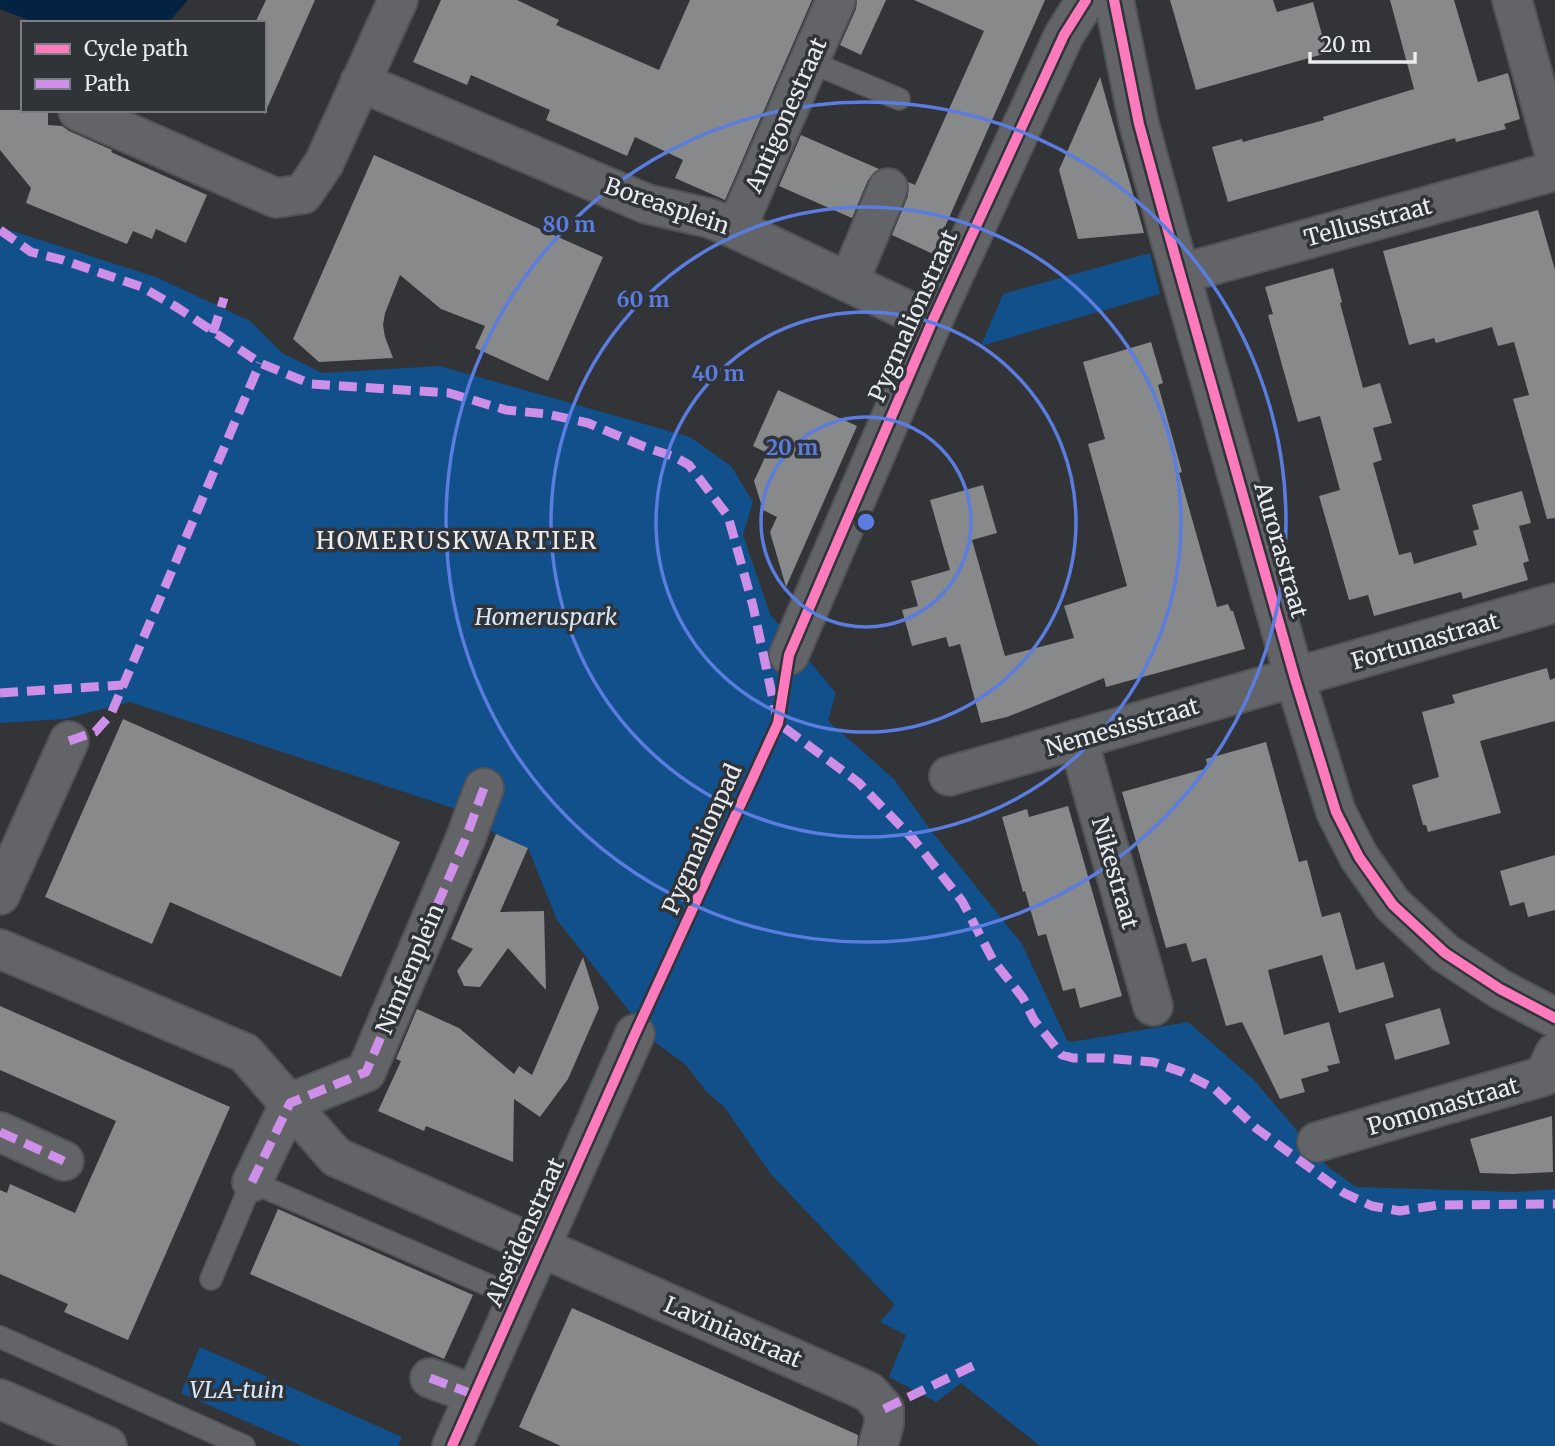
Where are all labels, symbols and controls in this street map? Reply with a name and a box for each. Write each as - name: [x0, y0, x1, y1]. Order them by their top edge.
- legend: [21, 21, 266, 112]
- scale bar: [1310, 21, 1415, 65]
- text: 20 m: [1320, 31, 1372, 58]
- street label: Antigonestraat: [738, 33, 833, 197]
- text: Cycle path: [84, 35, 188, 62]
- text: Path: [84, 70, 130, 97]
- street label: Boreasplein: [601, 171, 733, 240]
- street label: Tellusstraat: [1301, 191, 1435, 252]
- text: 80 m: [543, 211, 595, 238]
- street label: Pygmalionstraat: [862, 225, 963, 406]
- text: 60 m: [617, 286, 669, 313]
- text: 40 m: [691, 360, 745, 387]
- text: 20 m: [766, 434, 818, 461]
- street label: Aurorastraat: [1248, 478, 1315, 621]
- centre of rings: [854, 510, 878, 534]
- district label: HOMERUSKWARTIER: [316, 525, 598, 556]
- park label: Homeruspark: [474, 602, 618, 631]
- street label: Fortunastraat: [1348, 606, 1502, 675]
- street label: Nemesisstraat: [1042, 691, 1202, 762]
- street label: Pygmalionpad: [655, 759, 748, 918]
- street label: Nikestraat: [1086, 813, 1145, 932]
- street label: Nimfenplein: [369, 899, 450, 1038]
- street label: Pomonastraat: [1364, 1070, 1522, 1141]
- street label: Alseïdenstraat: [478, 1153, 570, 1312]
- street label: Laviniastraat: [660, 1290, 806, 1374]
- park label: VLA-tuin: [190, 1375, 284, 1404]

